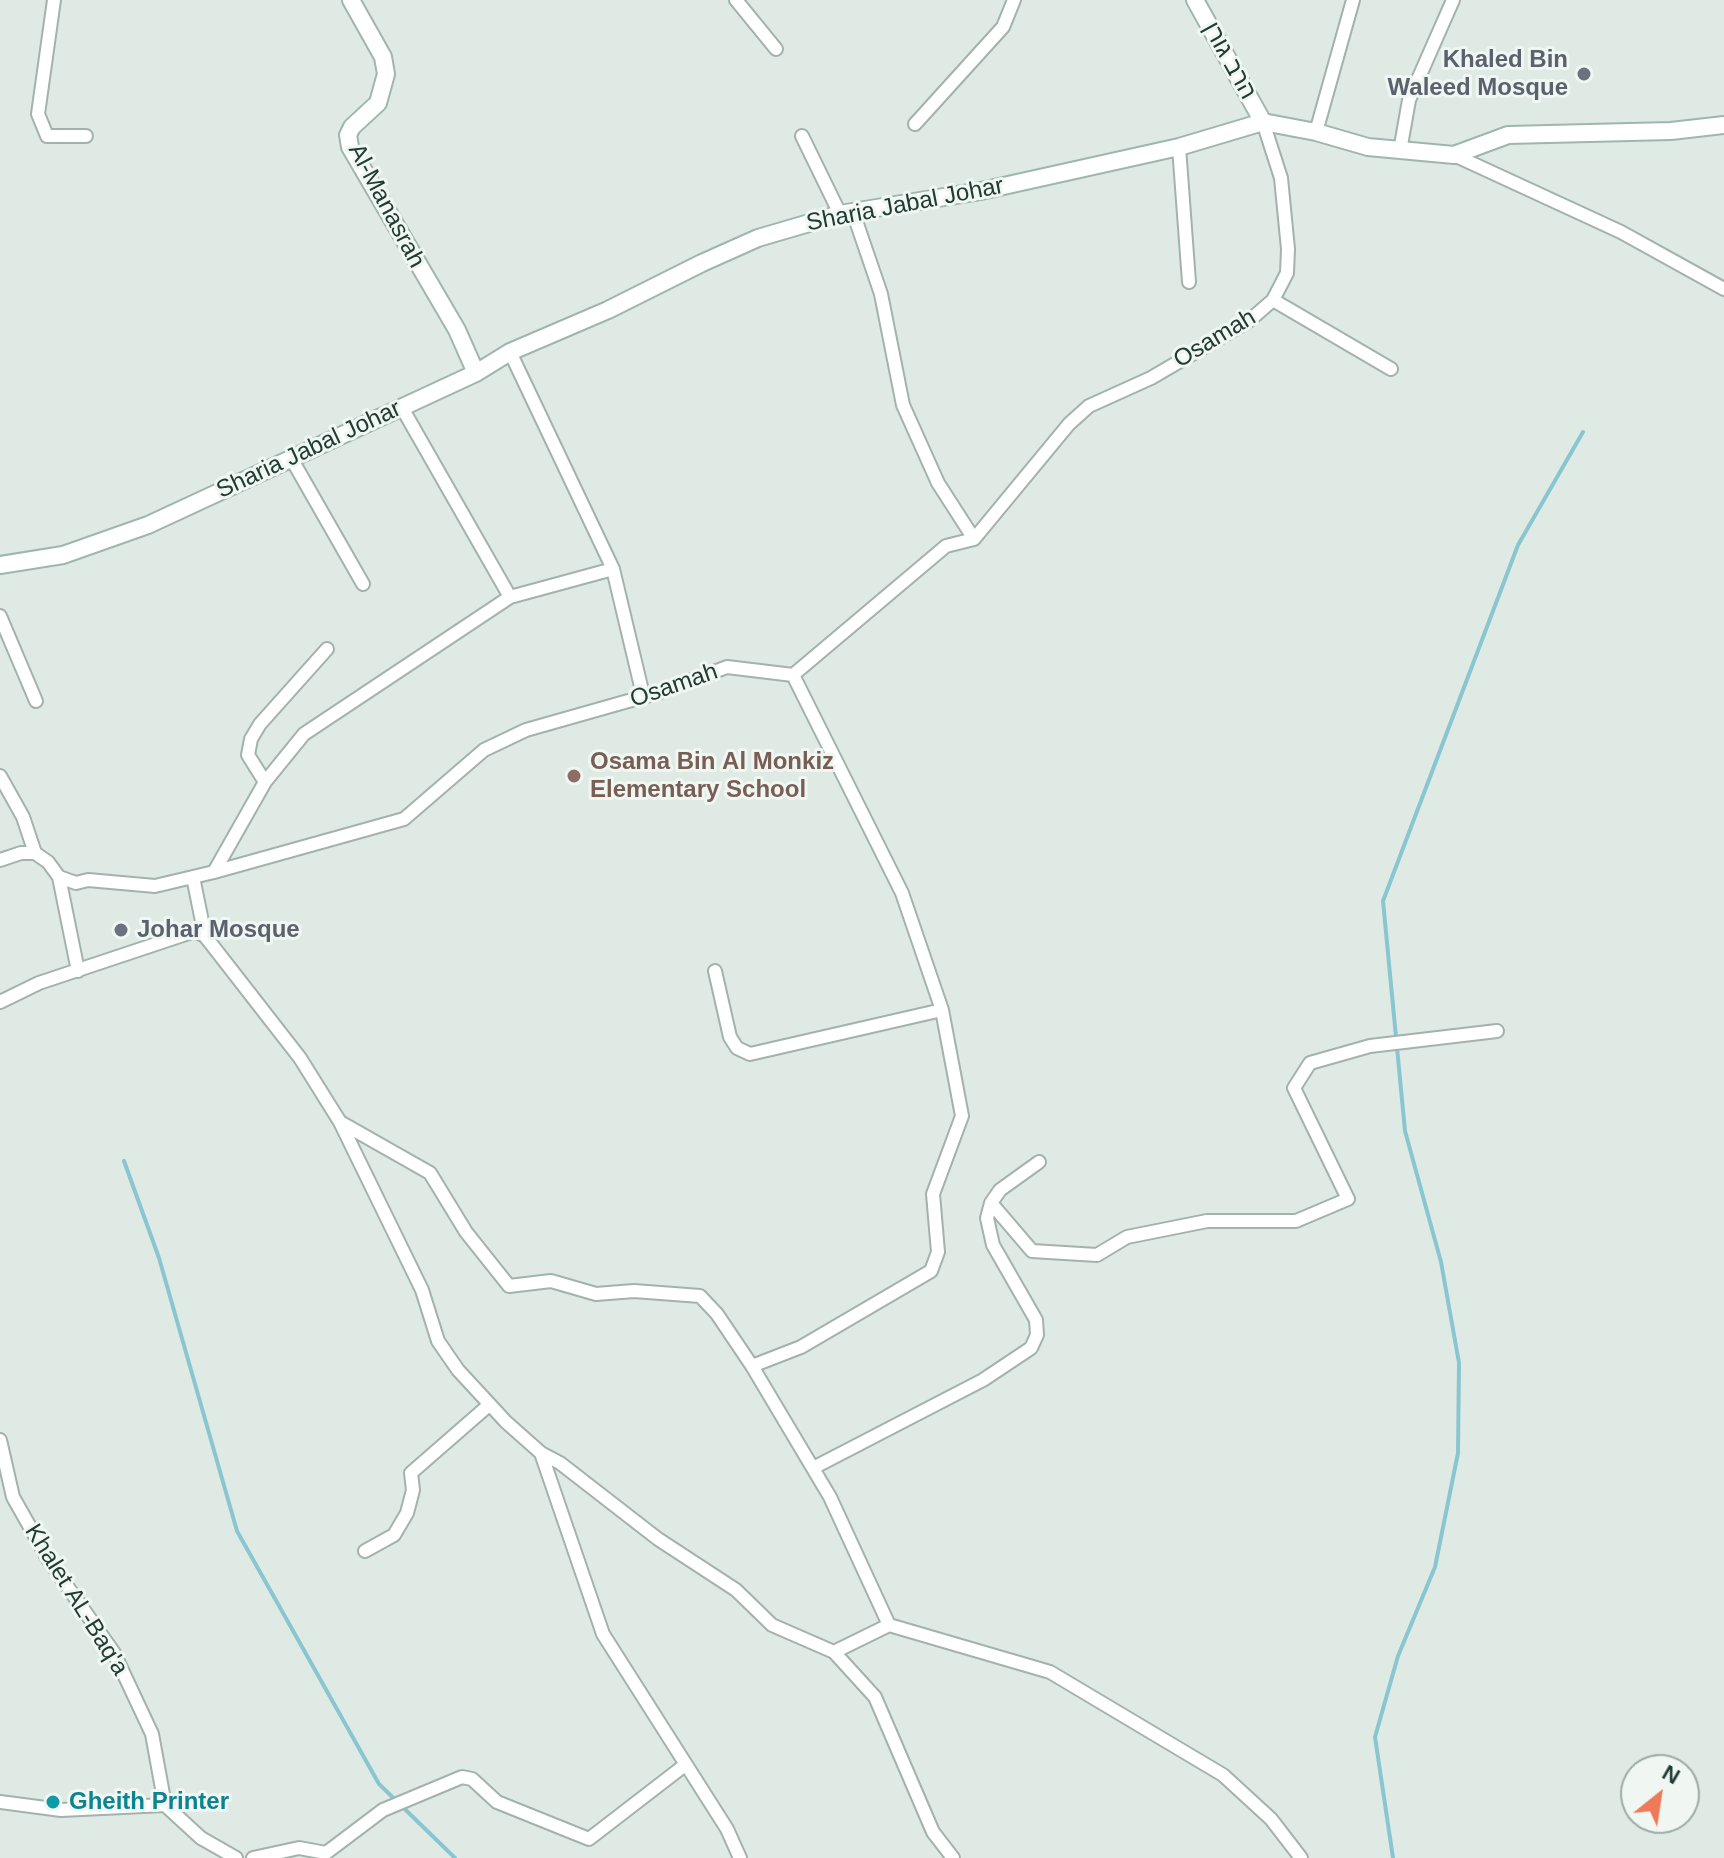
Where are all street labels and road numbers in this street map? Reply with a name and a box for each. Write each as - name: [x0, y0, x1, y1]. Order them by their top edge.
- street label: הרב גורן: [1196, 17, 1262, 105]
- street label: Al-Manasrah: [341, 139, 431, 273]
- street label: Sharia Jabal Johar: [804, 172, 1006, 238]
- street label: Osamah: [1169, 303, 1261, 375]
- street label: Sharia Jabal Johar: [212, 395, 406, 505]
- street label: Osamah: [626, 658, 722, 714]
- street label: Khalet AL-Baq'a: [18, 1519, 134, 1681]

